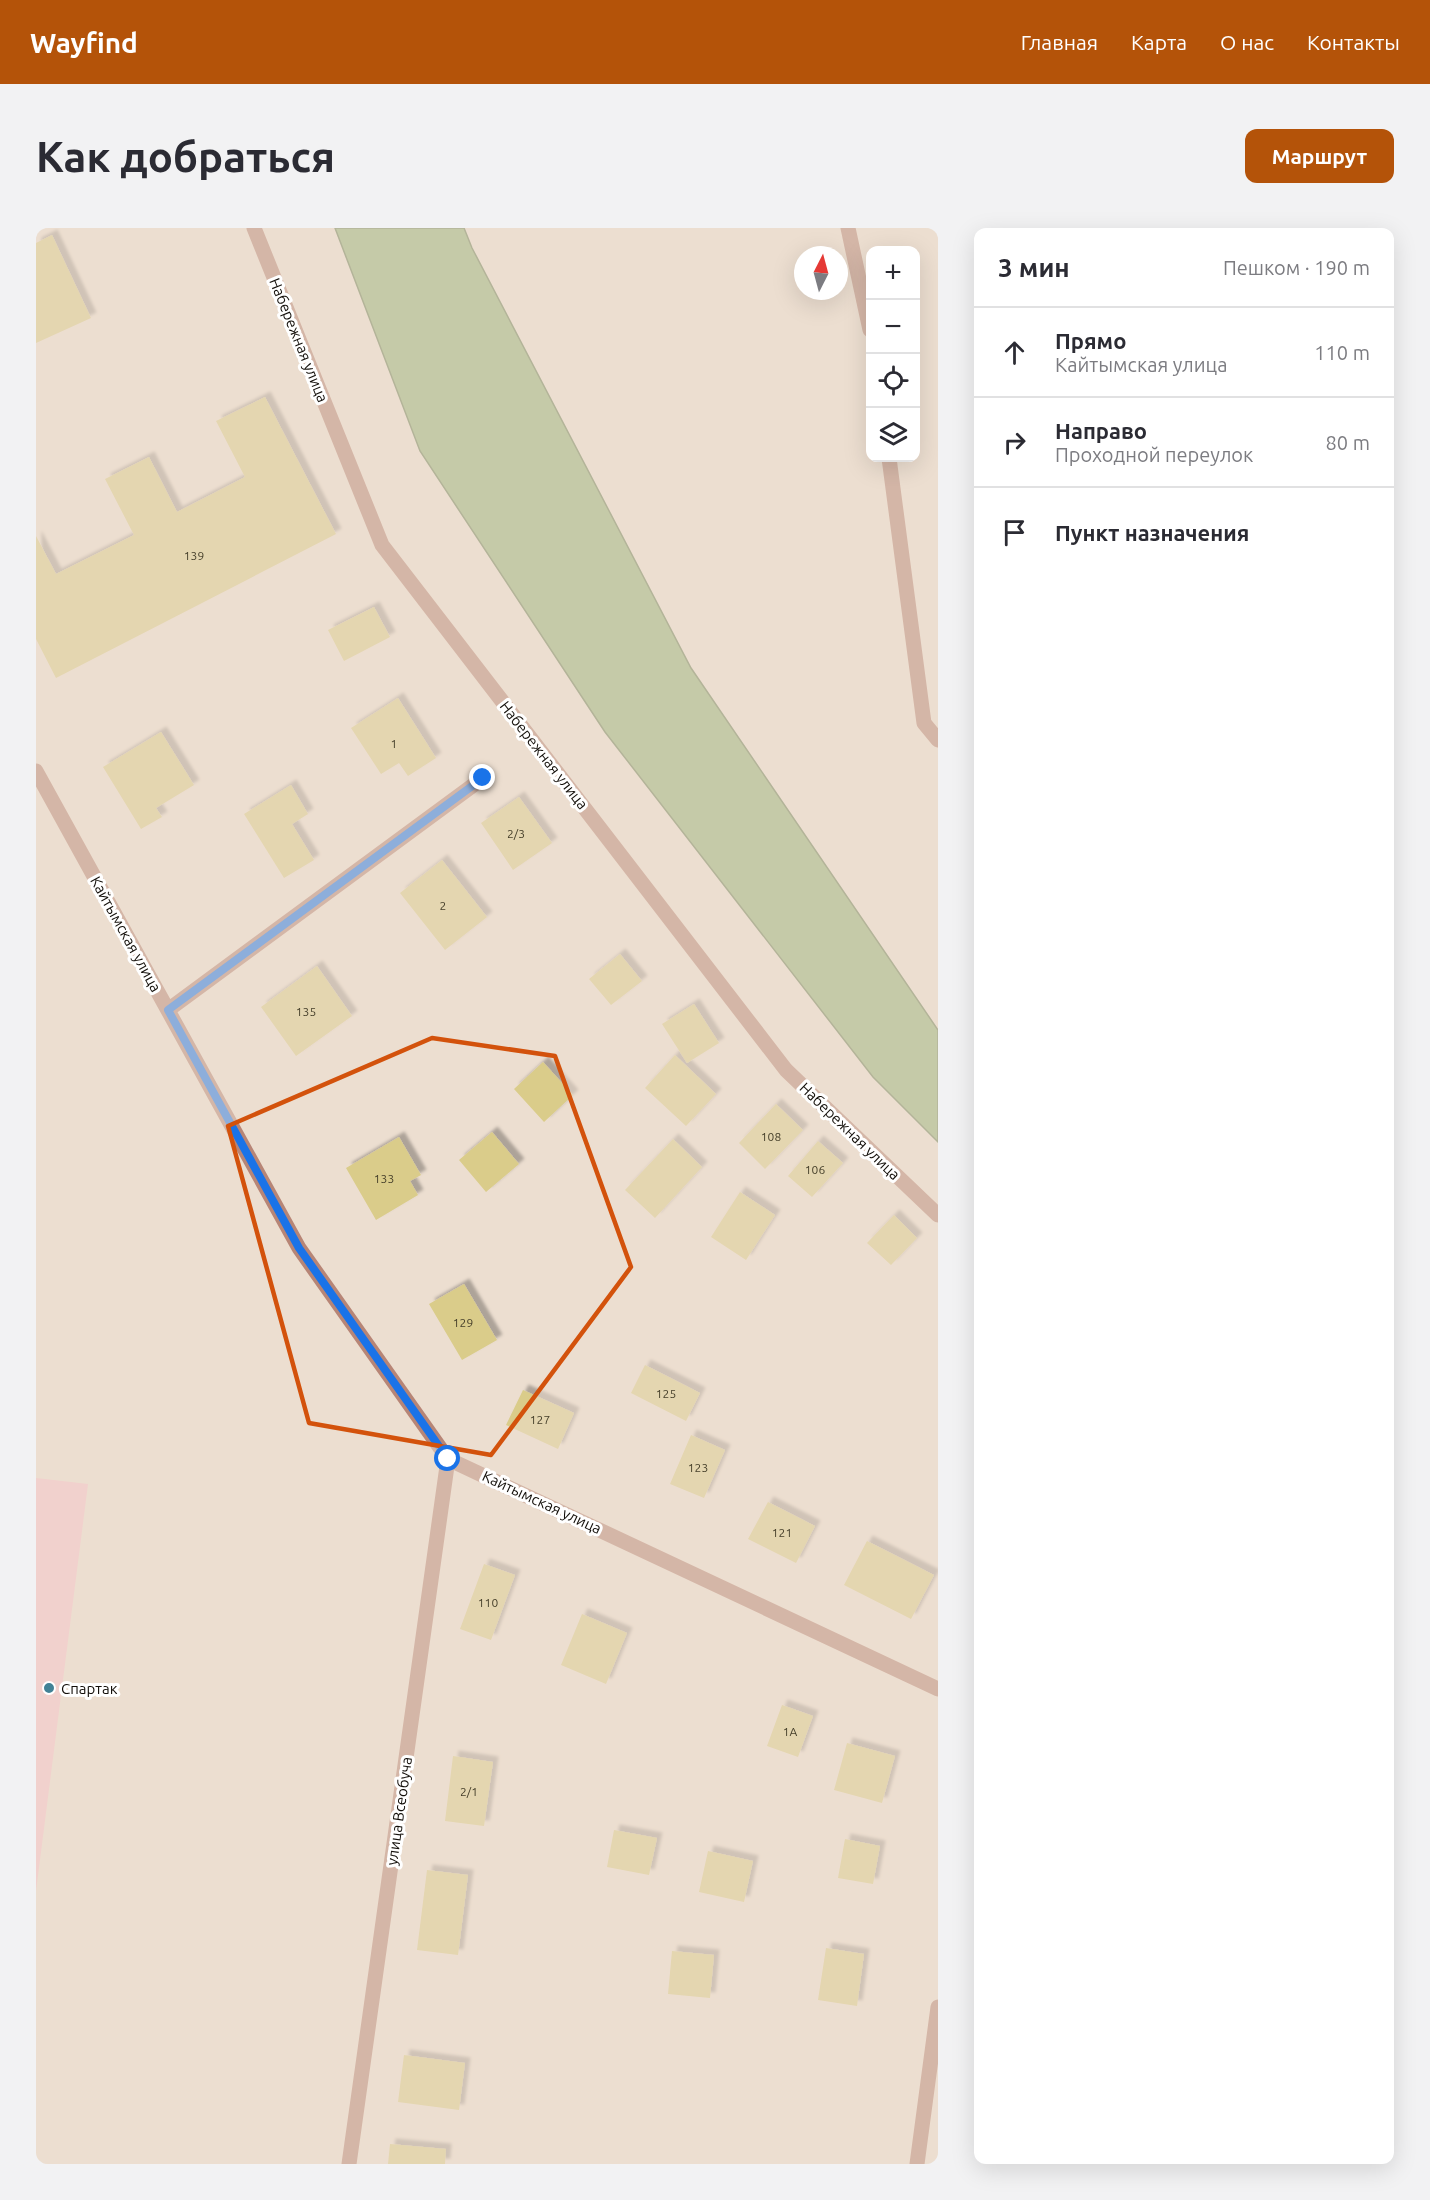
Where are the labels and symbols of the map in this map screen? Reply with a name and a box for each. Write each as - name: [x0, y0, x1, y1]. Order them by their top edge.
- north arrow: [794, 246, 848, 300]
- street label: Набережная улица: [266, 275, 332, 405]
- house number: 139: [184, 549, 204, 562]
- street label: Набережная улица: [497, 698, 591, 812]
- house number: 1: [391, 737, 397, 750]
- route end: [469, 764, 495, 790]
- house number: 2/3: [507, 827, 525, 840]
- street label: Кайтымская улица: [87, 873, 165, 995]
- house number: 2: [440, 899, 446, 912]
- house number: 135: [296, 1005, 316, 1018]
- street label: Набережная улица: [796, 1079, 904, 1183]
- house number: 108: [761, 1130, 781, 1143]
- house number: 106: [805, 1163, 825, 1176]
- house number: 133: [374, 1172, 394, 1185]
- house number: 129: [453, 1316, 473, 1329]
- house number: 125: [656, 1387, 676, 1400]
- house number: 127: [530, 1413, 550, 1426]
- route start: [434, 1445, 460, 1471]
- house number: 123: [688, 1461, 708, 1474]
- street label: Кайтымская улица: [480, 1467, 604, 1537]
- house number: 121: [772, 1526, 792, 1539]
- house number: 110: [478, 1596, 498, 1609]
- place label: Спартак: [61, 1680, 118, 1697]
- marker: Спартак: [42, 1681, 56, 1695]
- house number: 1А: [783, 1725, 797, 1738]
- street label: улица Всеобуча: [383, 1756, 415, 1866]
- house number: 2/1: [460, 1785, 478, 1798]

